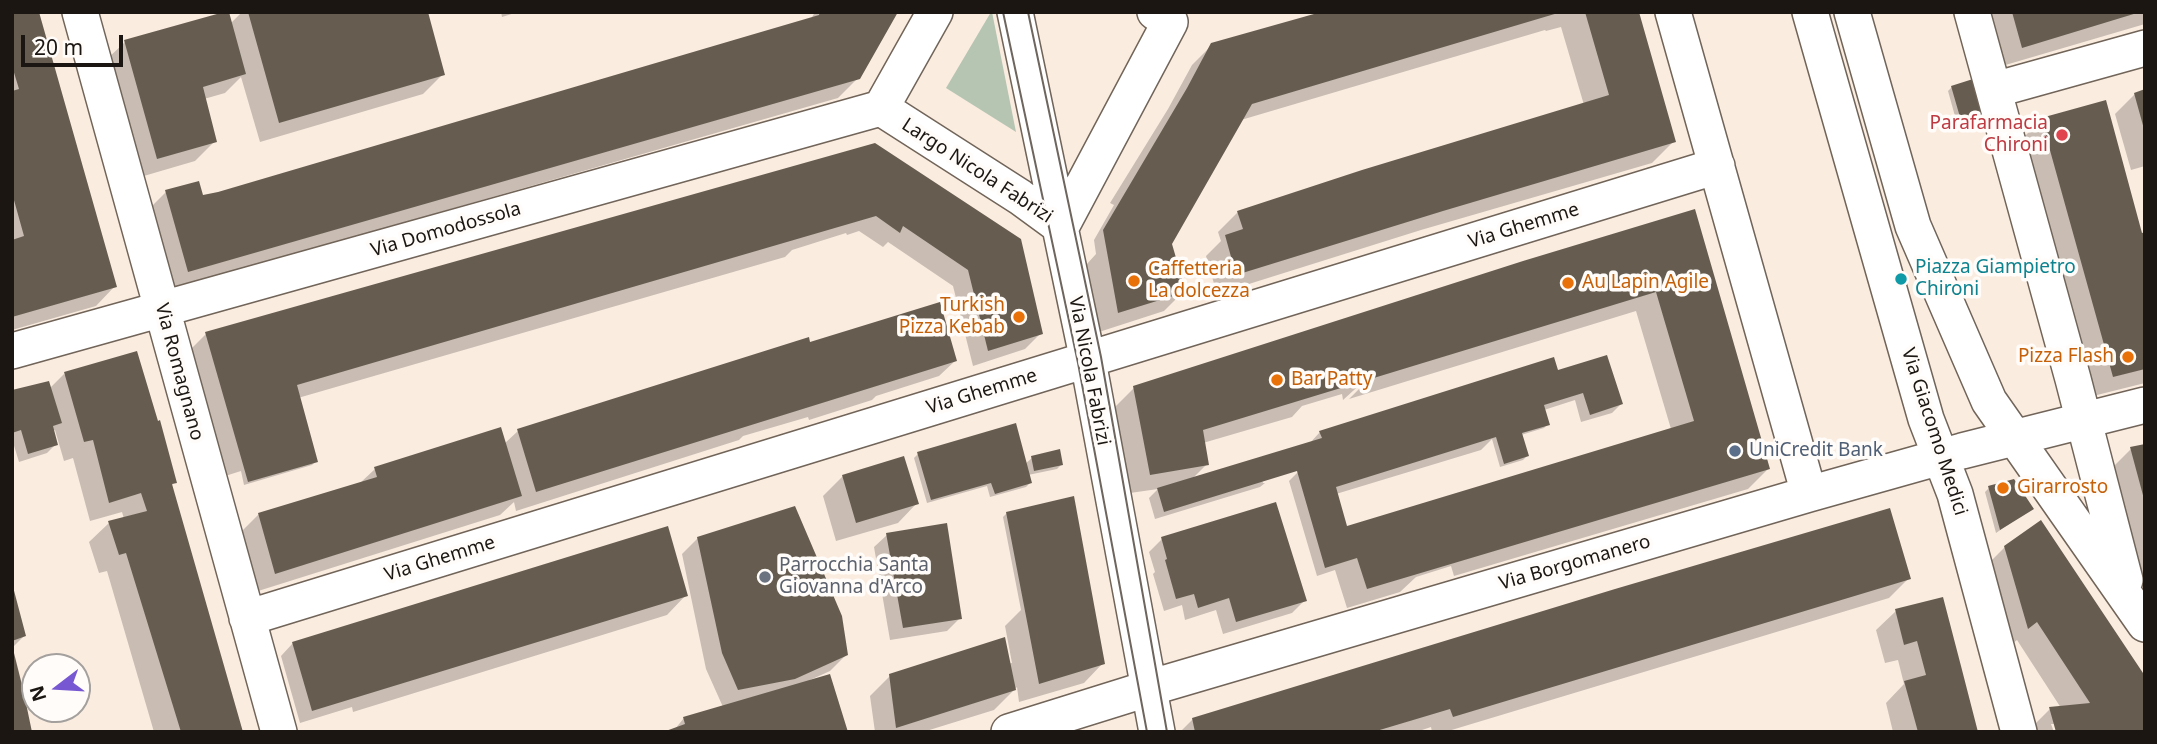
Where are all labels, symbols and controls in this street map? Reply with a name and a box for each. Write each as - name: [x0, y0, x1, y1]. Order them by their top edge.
- scale bar: [24, 21, 126, 65]
- text: 20 m: [34, 33, 83, 61]
- place label: Parafarmacia Chironi: [1930, 113, 2048, 157]
- street label: Largo Nicola Fabrizi: [897, 114, 1057, 228]
- marker: Parafarmacia Chironi: [2054, 127, 2070, 143]
- street label: Via Domodossola: [368, 198, 524, 262]
- street label: Via Ghemme: [1466, 198, 1582, 254]
- place label: Piazza Giampietro Chironi: [1915, 257, 2076, 301]
- place label: Caffetteria La dolcezza: [1148, 259, 1250, 303]
- marker: Piazza Giampietro Chironi: [1893, 271, 1909, 287]
- place label: Au Lapin Agile: [1582, 272, 1709, 294]
- marker: Caffetteria La dolcezza: [1126, 273, 1142, 289]
- marker: Au Lapin Agile: [1560, 275, 1576, 291]
- place label: Turkish Pizza Kebab: [899, 295, 1005, 339]
- street label: Via Nicola Fabrizi: [1063, 295, 1115, 447]
- street label: Via Romagnano: [150, 301, 208, 443]
- marker: Turkish Pizza Kebab: [1011, 309, 1027, 325]
- street label: Via Giacomo Medici: [1896, 345, 1972, 519]
- place label: Pizza Flash: [2018, 346, 2114, 368]
- marker: Pizza Flash: [2120, 349, 2136, 365]
- street label: Via Ghemme: [924, 364, 1040, 420]
- place label: Bar Patty: [1291, 369, 1372, 391]
- marker: Bar Patty: [1269, 372, 1285, 388]
- place label: UniCredit Bank: [1749, 440, 1883, 462]
- marker: UniCredit Bank: [1727, 443, 1743, 459]
- place label: Girarrosto: [2017, 477, 2108, 499]
- marker: Girarrosto: [1995, 480, 2011, 496]
- street label: Via Borgomanero: [1497, 530, 1653, 596]
- street label: Via Ghemme: [382, 531, 498, 587]
- place label: Parrocchia Santa Giovanna d'Arco: [779, 555, 929, 599]
- marker: Parrocchia Santa Giovanna d'Arco: [757, 569, 773, 585]
- north arrow: [21, 653, 91, 723]
- text: N: [23, 682, 53, 705]

